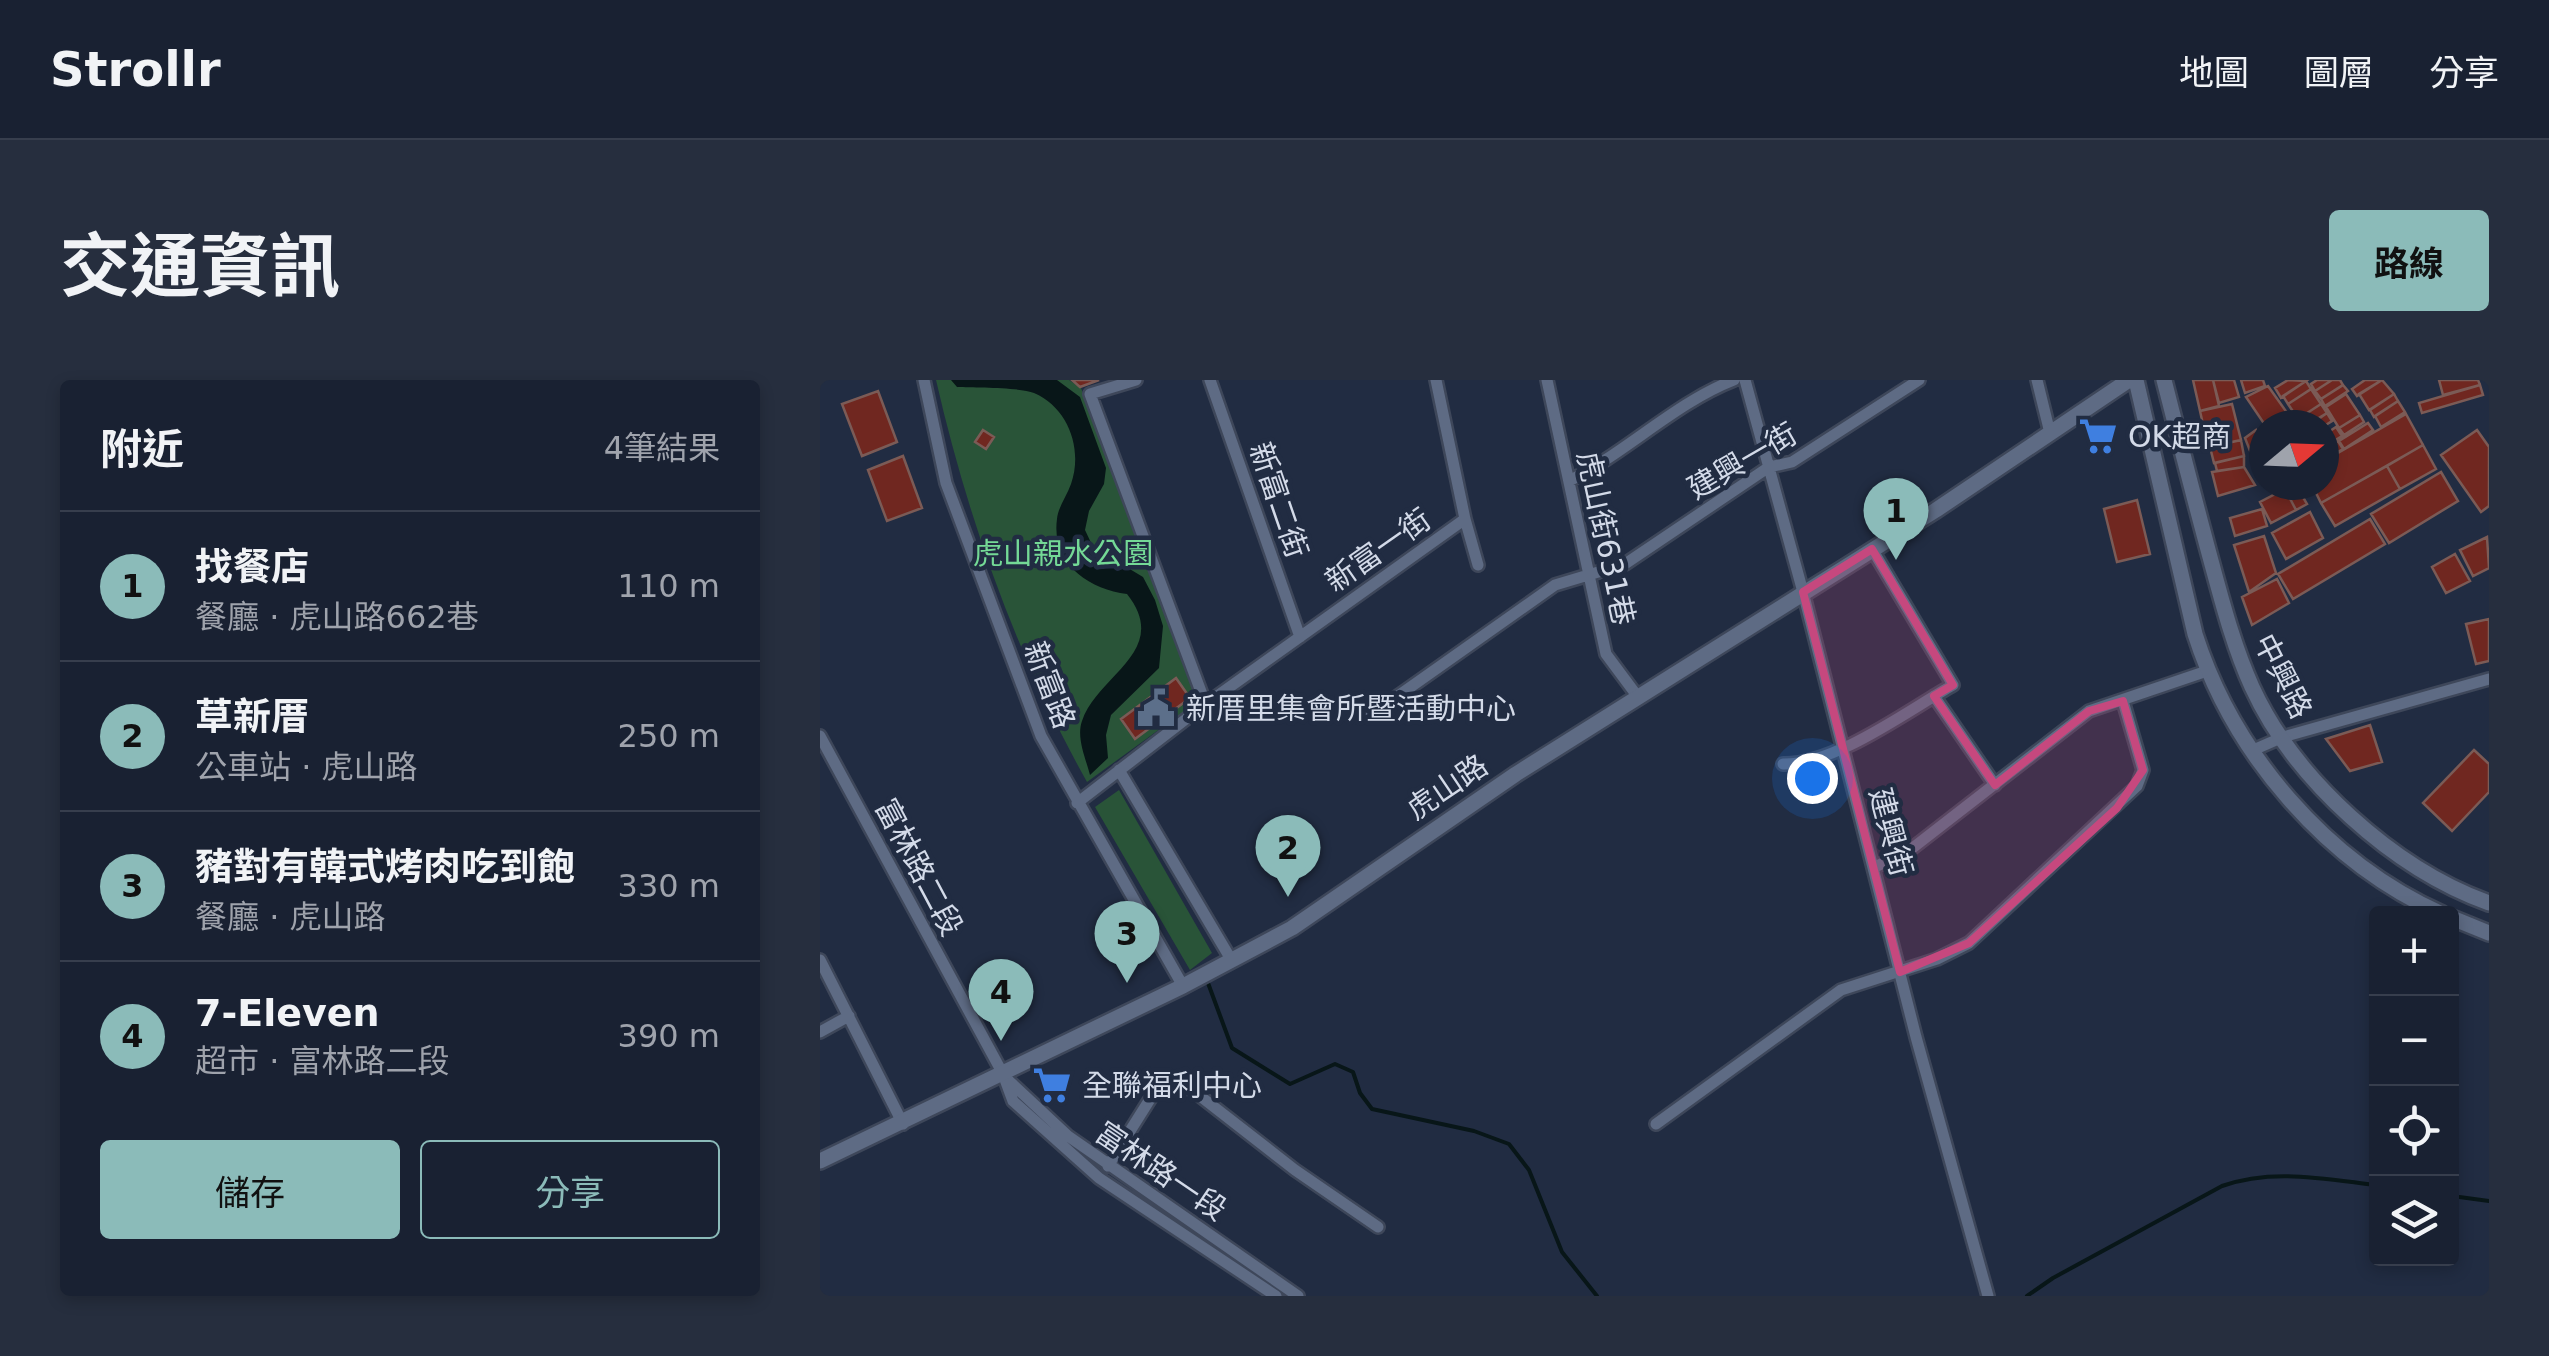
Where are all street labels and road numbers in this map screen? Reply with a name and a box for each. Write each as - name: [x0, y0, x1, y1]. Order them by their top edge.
- street label: 建興一街: [1681, 416, 1803, 506]
- street label: 新富二街: [1243, 438, 1315, 562]
- street label: 虎山街631巷: [1570, 448, 1642, 628]
- street label: 新富一街: [1319, 501, 1437, 599]
- street label: 中興路: [2247, 628, 2319, 724]
- street label: 新富路: [1018, 637, 1082, 733]
- street label: 虎山路: [1400, 747, 1494, 827]
- street label: 建興街: [1862, 784, 1920, 880]
- street label: 富林路二段: [868, 793, 970, 941]
- street label: 富林路一段: [1089, 1115, 1233, 1227]

